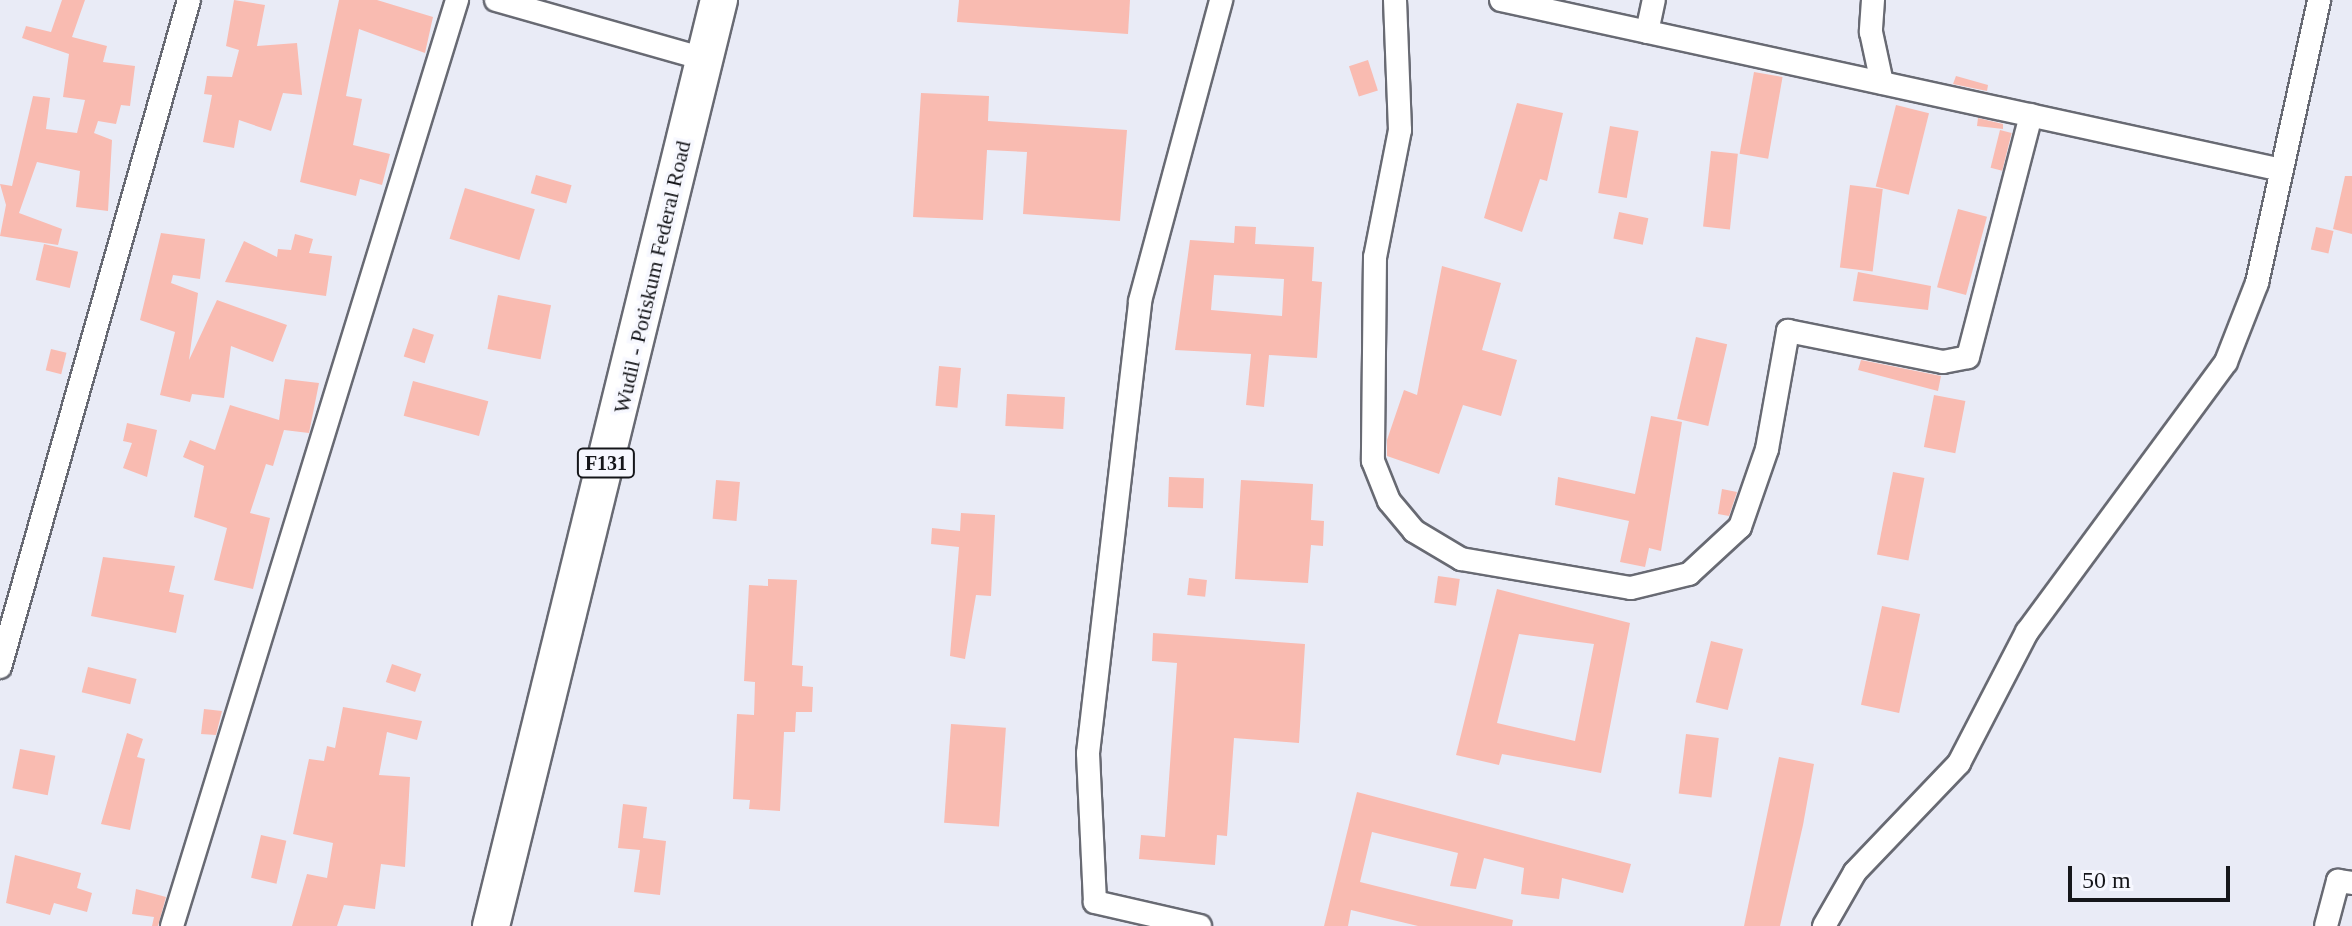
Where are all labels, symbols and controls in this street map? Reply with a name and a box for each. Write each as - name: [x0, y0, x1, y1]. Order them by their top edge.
- street label: Wudil - Potiskum Federal Road: [608, 138, 696, 416]
- road number: F131: [576, 447, 636, 479]
- scale bar: [2072, 850, 2234, 900]
- text: 50 m: [2082, 867, 2131, 893]

